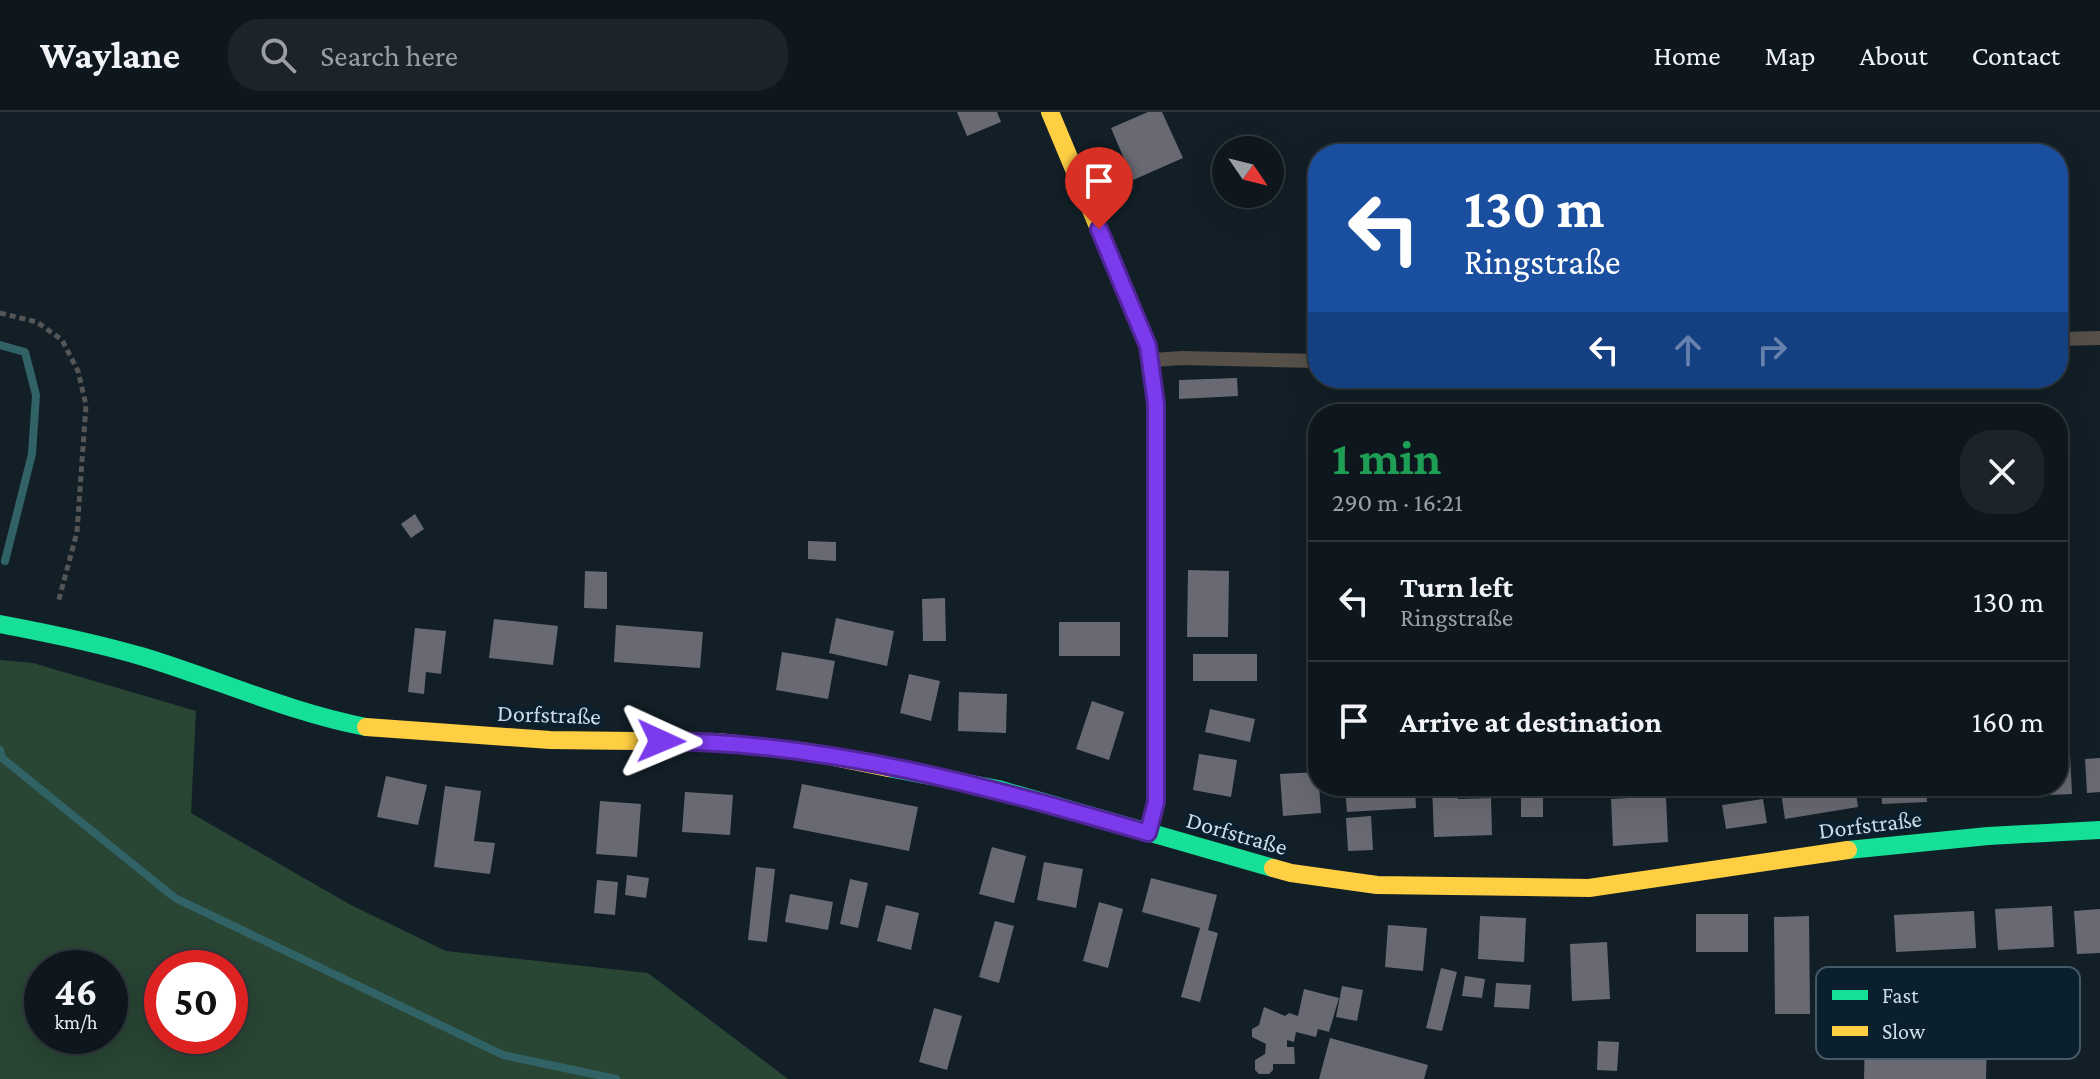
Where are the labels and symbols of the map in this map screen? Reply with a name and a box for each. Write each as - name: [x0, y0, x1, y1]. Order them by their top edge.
- north arrow: [1212, 136, 1284, 208]
- pin: [1065, 147, 1133, 229]
- street label: Dorfstraße: [497, 699, 601, 729]
- position arrow: [619, 699, 703, 783]
- street label: Dorfstraße: [1817, 804, 1923, 844]
- street label: Dorfstraße: [1183, 806, 1291, 860]
- speed limit sign: 50: [144, 950, 248, 1054]
- legend: [1816, 967, 2080, 1059]
- text: Fast: [1882, 983, 1919, 1008]
- text: Slow: [1882, 1019, 1926, 1044]

